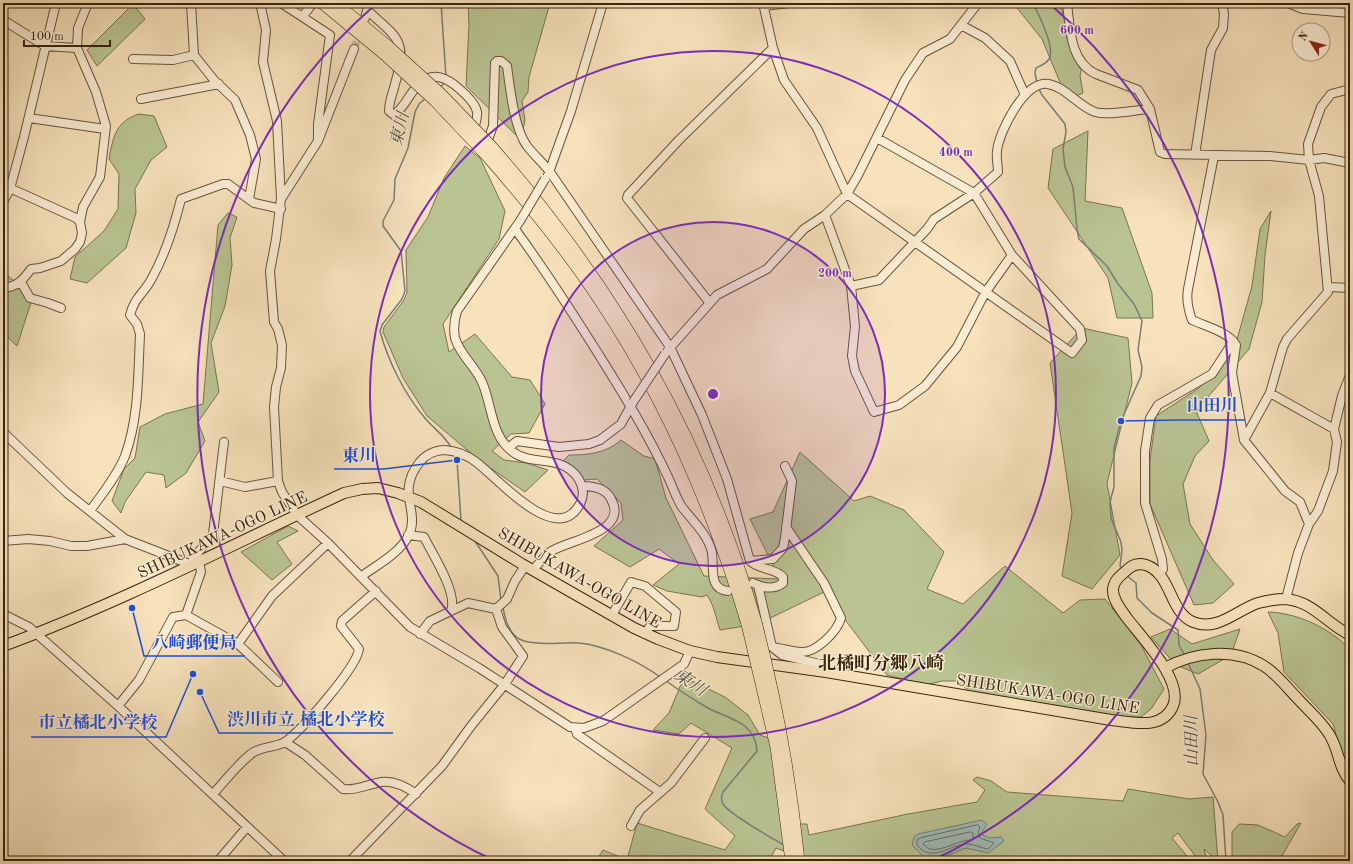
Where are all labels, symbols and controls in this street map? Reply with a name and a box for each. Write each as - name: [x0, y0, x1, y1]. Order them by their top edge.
- scale bar: [24, 22, 110, 48]
- north arrow: [1291, 22, 1331, 62]
- text: 600 m: [1060, 25, 1094, 37]
- text: N: [1297, 30, 1311, 44]
- text: 100 m: [30, 31, 64, 43]
- water label: 東川: [386, 108, 413, 148]
- text: 400 m: [939, 147, 973, 159]
- text: 200 m: [818, 268, 852, 280]
- centre of rings: [706, 387, 720, 401]
- callout: 山田川: [1178, 391, 1245, 420]
- text: 山田川: [1187, 396, 1238, 415]
- callout: 東川: [334, 440, 384, 469]
- text: 東川: [342, 446, 376, 465]
- street label: SHIBUKAWA-OGO LINE: [135, 489, 310, 582]
- street label: SHIBUKAWA-OGO LINE: [495, 525, 663, 632]
- callout: 八崎郵便局: [144, 627, 245, 656]
- text: 八崎郵便局: [152, 633, 237, 652]
- district label: 北橘町分郷八崎: [818, 653, 944, 673]
- water label: 東川: [671, 665, 712, 701]
- street label: SHIBUKAWA-OGO LINE: [955, 673, 1141, 717]
- callout: 渋川市立 橘北小学校: [219, 704, 393, 733]
- callout: 市立橘北小学校: [31, 708, 166, 737]
- text: 渋川市立 橘北小学校: [227, 710, 385, 729]
- text: 市立橘北小学校: [39, 713, 158, 732]
- water label: 山田川: [1183, 713, 1201, 767]

